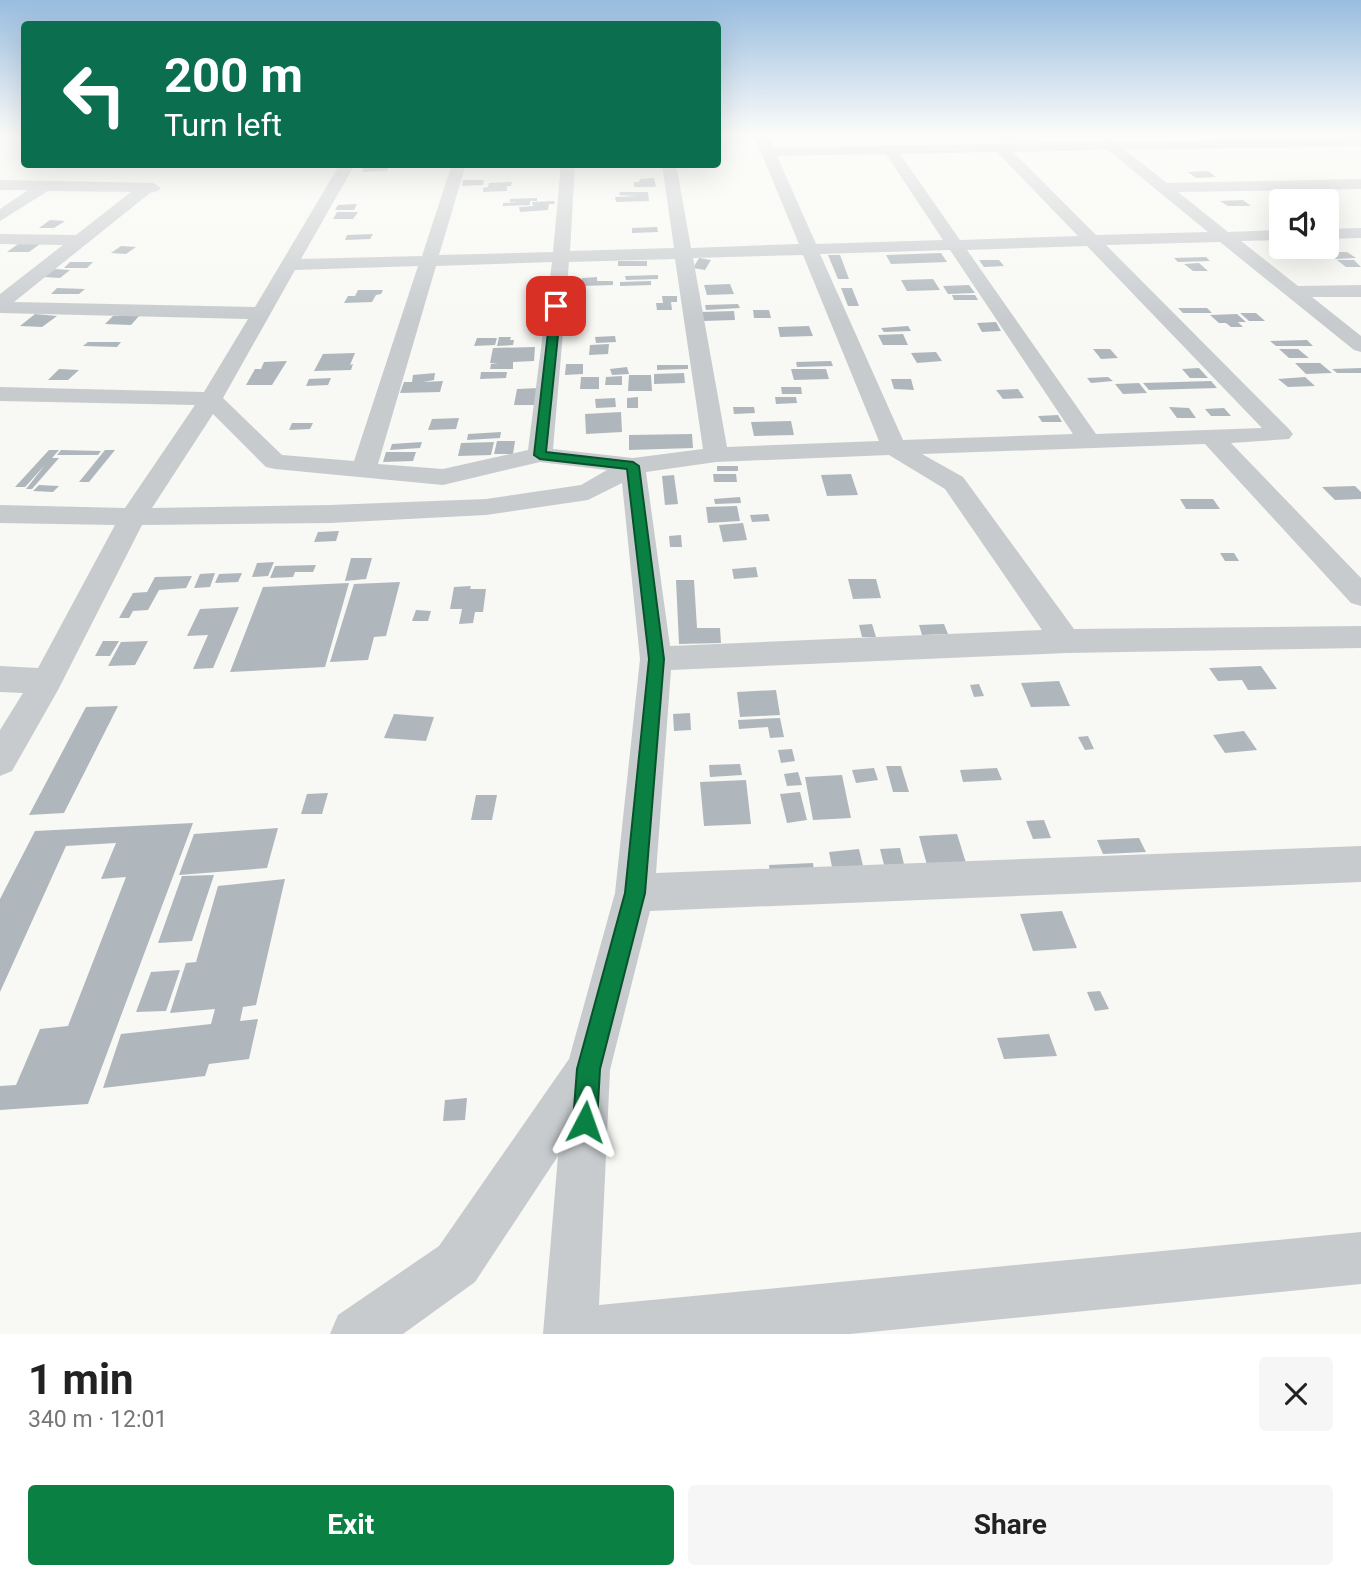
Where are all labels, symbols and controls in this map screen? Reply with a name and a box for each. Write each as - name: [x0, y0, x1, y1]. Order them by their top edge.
- text: 200 m: [164, 47, 303, 104]
- icon: left: [49, 49, 140, 140]
- text: Turn left: [164, 106, 282, 144]
- map controls: [1269, 189, 1339, 259]
- button: sound: [1269, 189, 1339, 259]
- pin: [526, 276, 586, 336]
- icon: arrive: [537, 287, 575, 325]
- position arrow: [548, 1085, 622, 1159]
- text: 1 min: [28, 1355, 134, 1404]
- button: close: [1259, 1357, 1333, 1431]
- text: 340 m · 12:01: [28, 1406, 167, 1433]
- button: Exit: [28, 1485, 674, 1565]
- button: Share: [688, 1485, 1333, 1565]

